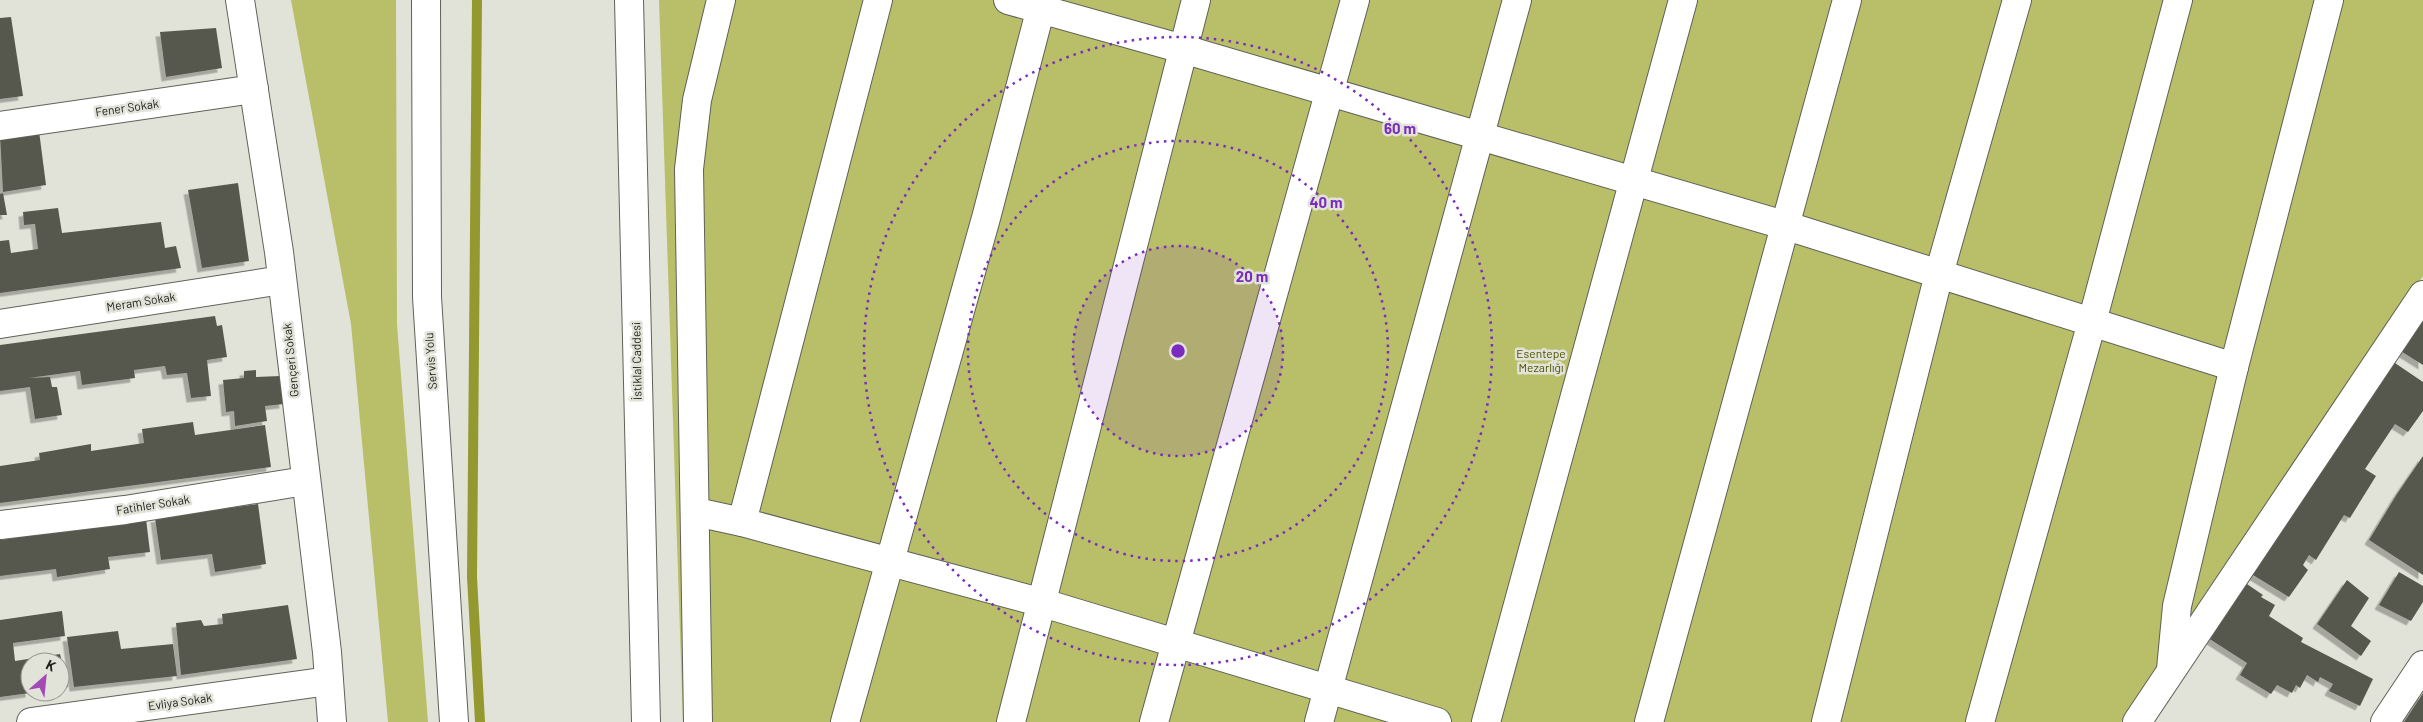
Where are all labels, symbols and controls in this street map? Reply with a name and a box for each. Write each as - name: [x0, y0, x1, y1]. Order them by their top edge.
- street label: Fener Sokak: [94, 96, 159, 118]
- text: 60 m: [1384, 119, 1416, 137]
- text: 40 m: [1309, 193, 1343, 211]
- text: 20 m: [1236, 267, 1268, 285]
- street label: Meram Sokak: [105, 289, 176, 313]
- street label: Gençeri Sokak: [279, 322, 301, 398]
- street label: İstiklal Caddesi: [628, 322, 644, 400]
- street label: Servis Yolu: [421, 332, 439, 390]
- centre of rings: [1169, 342, 1187, 360]
- park label: Esentepe Mezarlığı: [1516, 346, 1566, 374]
- street label: Fatihler Sokak: [115, 491, 190, 517]
- north arrow: [20, 652, 70, 702]
- text: K: [43, 655, 59, 675]
- street label: Evliya Sokak: [147, 690, 213, 712]

